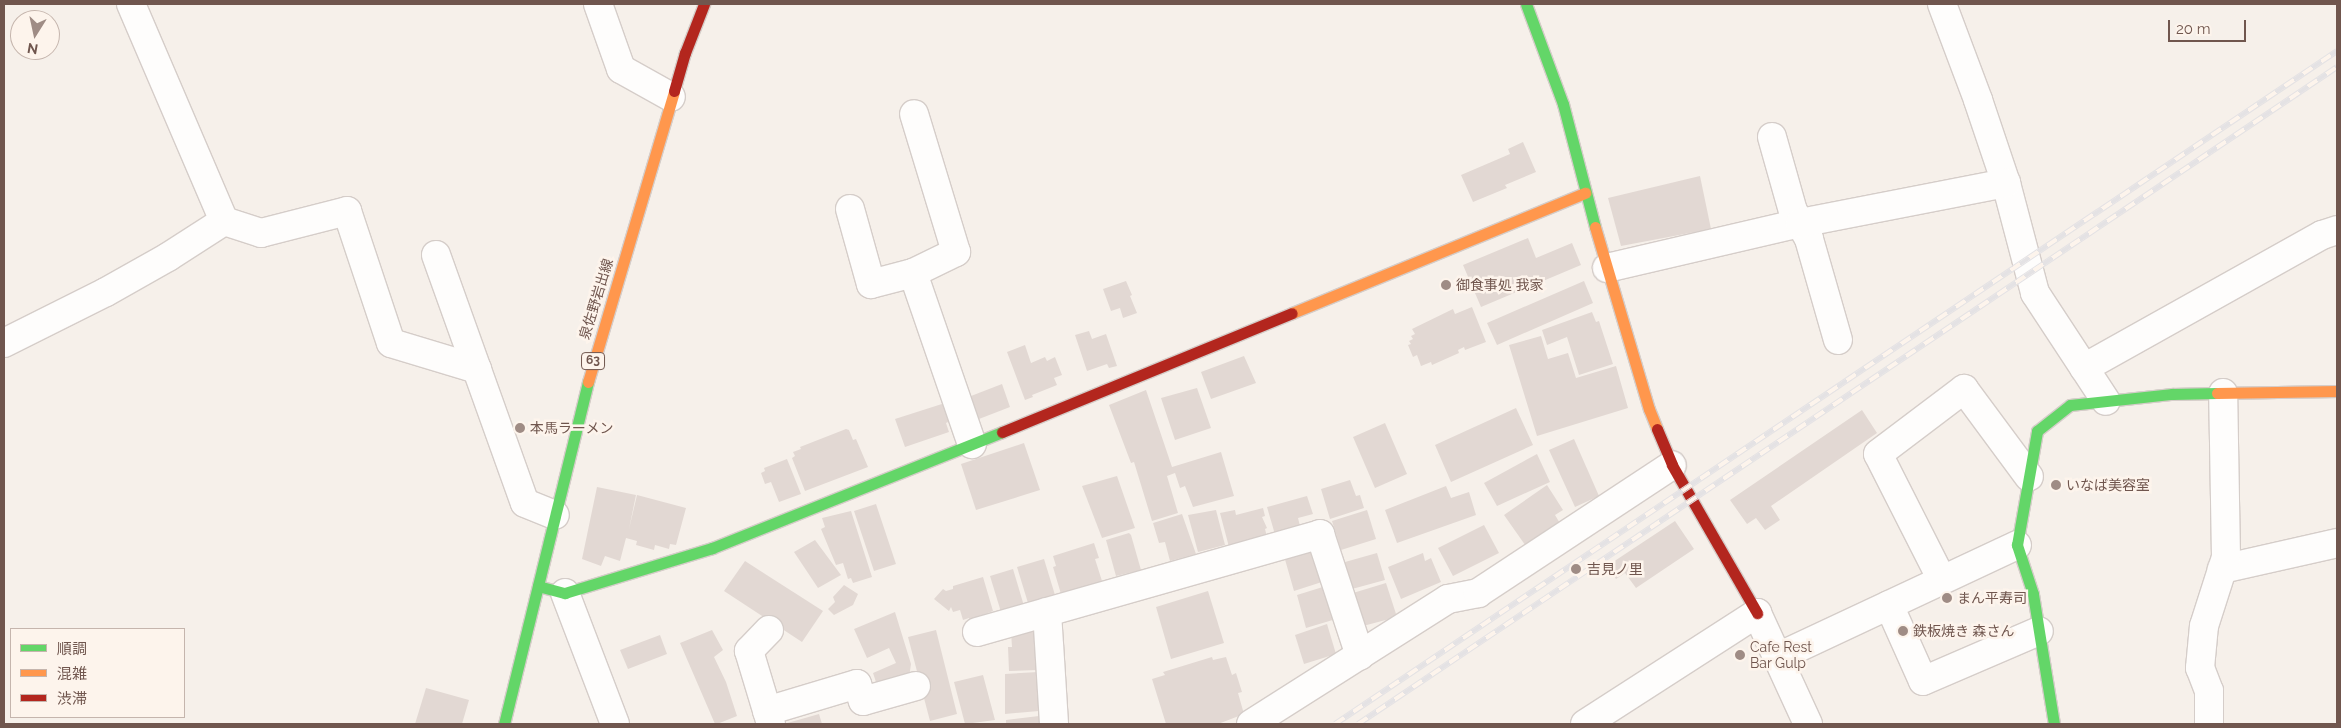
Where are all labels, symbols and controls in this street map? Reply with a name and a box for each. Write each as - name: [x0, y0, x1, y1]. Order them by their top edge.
- north arrow: [10, 10, 60, 60]
- scale bar: [2171, 10, 2248, 42]
- text: 20 m: [2176, 20, 2211, 38]
- text: N: [26, 40, 39, 58]
- street label: 泉佐野岩出線: [576, 256, 616, 342]
- place label: 御食事処 我家: [1456, 277, 1544, 293]
- marker: 御食事処 我家: [1440, 279, 1452, 291]
- road number: 63: [580, 352, 606, 371]
- place label: 本馬ラーメン: [530, 420, 614, 436]
- marker: 本馬ラーメン: [514, 422, 526, 434]
- place label: いなば美容室: [2066, 477, 2150, 493]
- marker: いなば美容室: [2050, 479, 2062, 491]
- place label: 吉見ノ里: [1587, 561, 1643, 577]
- marker: 吉見ノ里: [1569, 562, 1583, 576]
- place label: まん平寿司: [1957, 590, 2027, 606]
- marker: まん平寿司: [1941, 592, 1953, 604]
- place label: 鉄板焼き 森さん: [1913, 623, 2015, 639]
- marker: 鉄板焼き 森さん: [1897, 625, 1909, 637]
- legend: [10, 628, 185, 718]
- place label: Cafe Rest Bar Gulp: [1750, 639, 1812, 672]
- text: 順調: [57, 640, 87, 658]
- marker: Cafe Rest Bar Gulp: [1734, 649, 1746, 661]
- text: 混雑: [57, 665, 87, 683]
- text: 渋滞: [57, 690, 87, 708]

